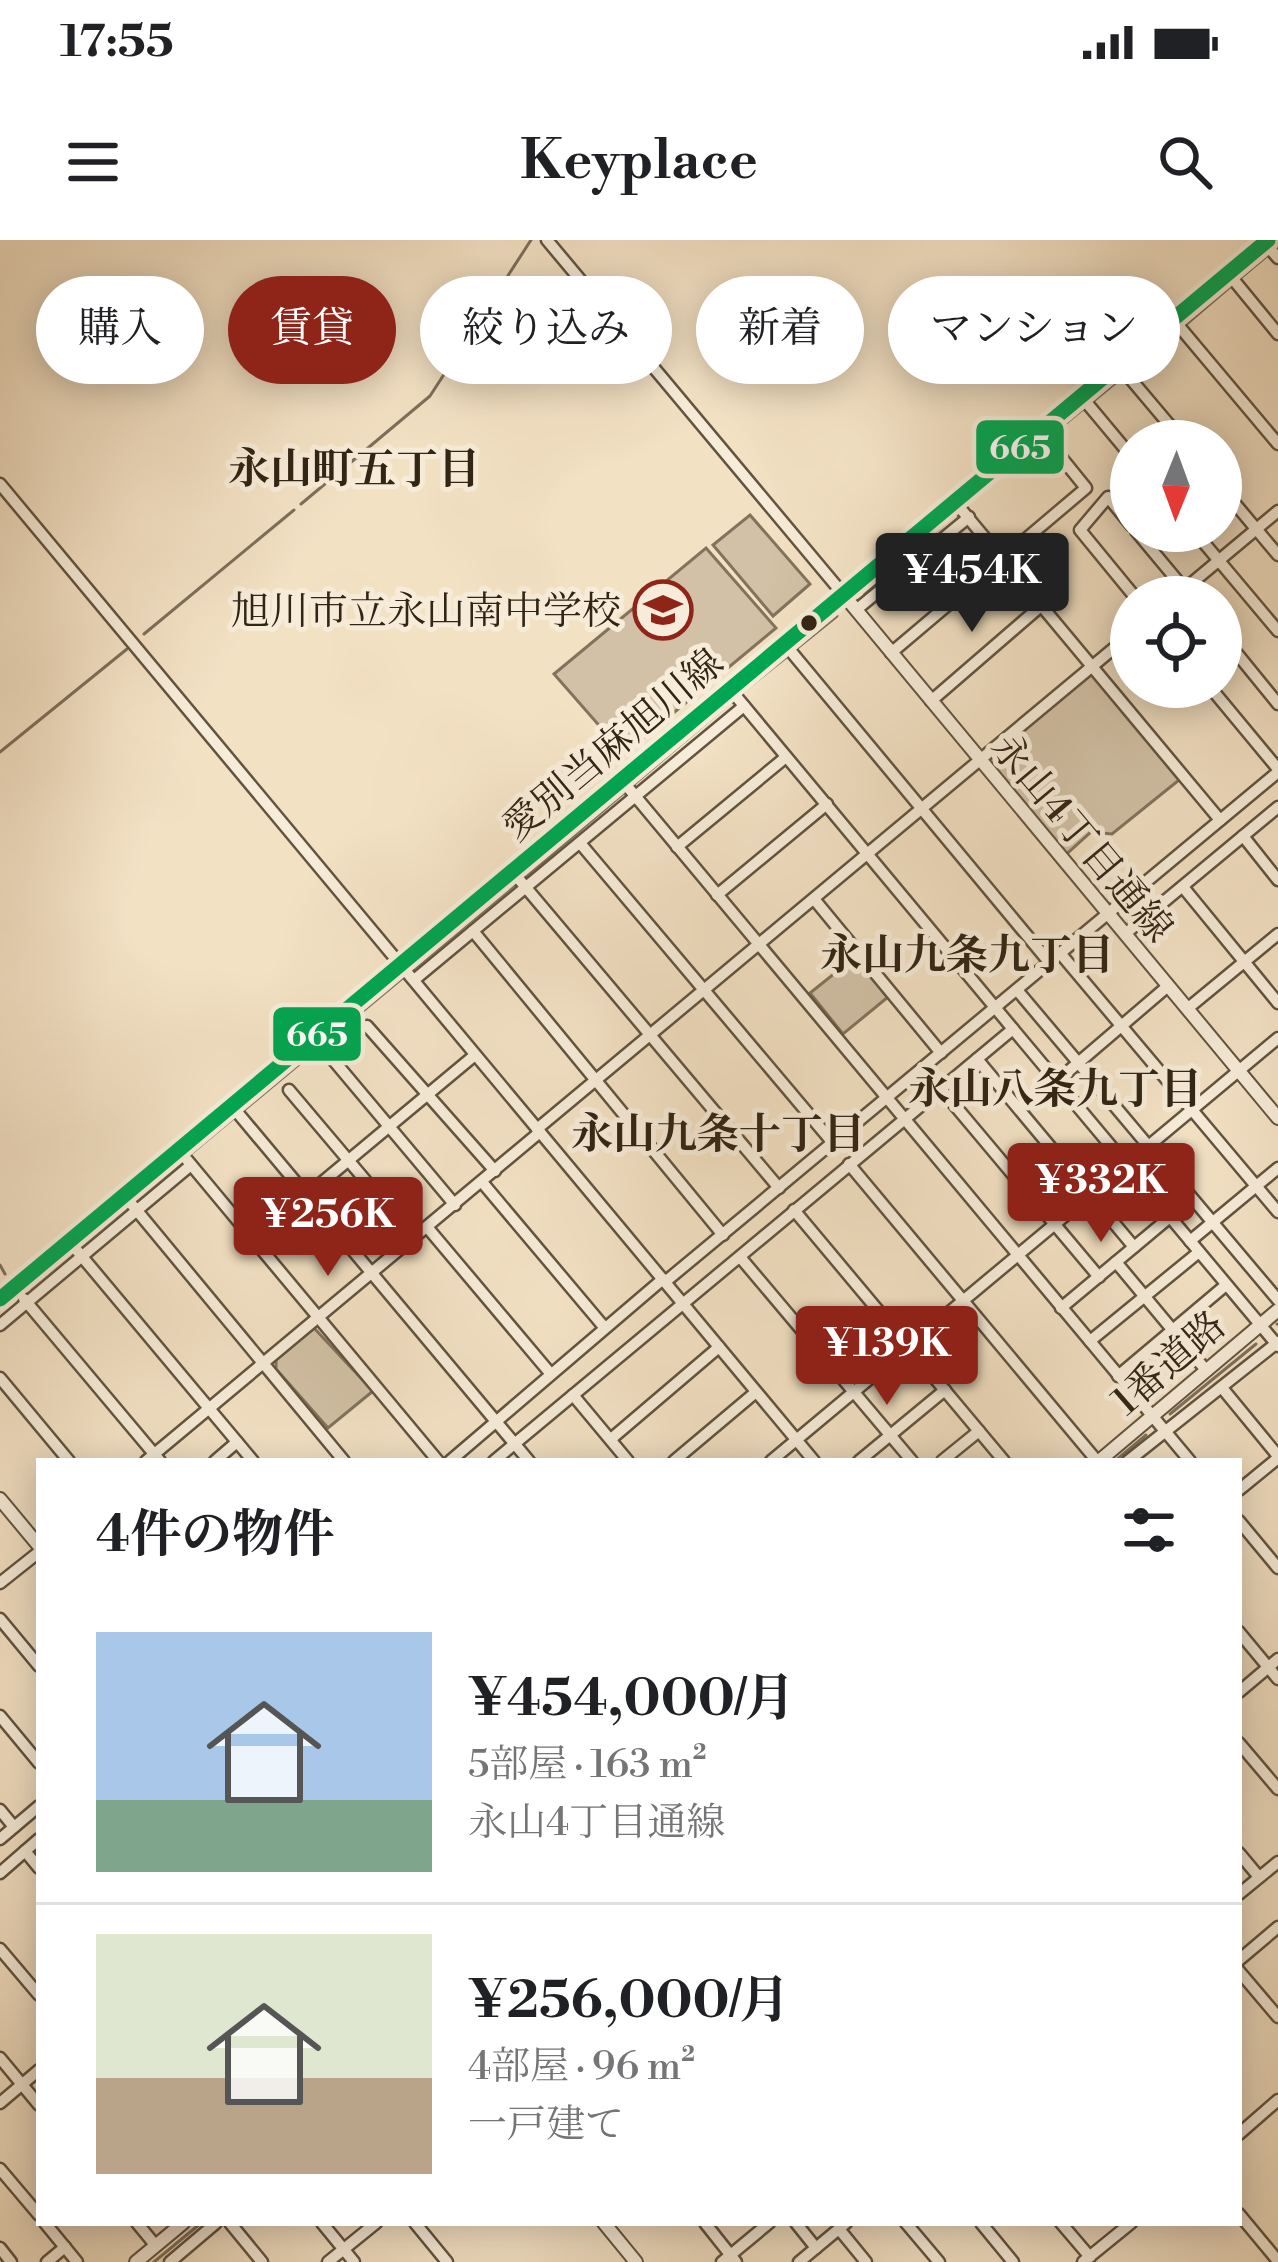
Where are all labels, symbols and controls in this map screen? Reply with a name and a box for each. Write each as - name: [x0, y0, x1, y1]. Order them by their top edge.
- text: 17:55: [60, 14, 174, 71]
- text: Keyplace: [520, 128, 758, 196]
- icon: menu: [60, 129, 126, 195]
- icon: search: [1152, 129, 1218, 195]
- chip: 購入: [36, 276, 204, 384]
- chip: 賃貸: [228, 276, 396, 384]
- chip: 絞り込み: [420, 276, 672, 384]
- chip: 新着: [696, 276, 864, 384]
- chip: マンション: [888, 276, 1180, 384]
- line badge: 665: [974, 418, 1066, 476]
- north arrow: [1110, 420, 1242, 552]
- map controls: [1110, 420, 1242, 708]
- text: 665: [989, 429, 1051, 470]
- district label: 永山町五丁目: [228, 444, 480, 497]
- pin: ¥454K: [888, 533, 1056, 635]
- text: ¥454K: [903, 547, 1041, 596]
- button: locate: [1110, 576, 1242, 708]
- school or university icon: 旭川市立永山南中学校: [632, 579, 694, 641]
- place label: 旭川市立永山南中学校: [231, 588, 621, 637]
- unlabelled marker: [798, 612, 820, 634]
- street label: 愛別当麻旭川線: [493, 639, 734, 852]
- street label: 永山4丁目通線: [980, 724, 1183, 953]
- district label: 永山九条九丁目: [820, 930, 1114, 983]
- line badge: 665: [271, 1005, 363, 1063]
- text: 665: [286, 1016, 348, 1057]
- district label: 永山八条九丁目: [908, 1064, 1202, 1117]
- district label: 永山九条十丁目: [571, 1109, 865, 1162]
- pin: ¥332K: [1017, 1143, 1185, 1245]
- text: ¥332K: [1035, 1157, 1167, 1206]
- pin: ¥256K: [244, 1177, 412, 1279]
- text: ¥256K: [261, 1191, 395, 1240]
- street label: 1番道路: [1103, 1302, 1236, 1426]
- pin: ¥139K: [803, 1306, 971, 1408]
- text: ¥139K: [823, 1320, 951, 1369]
- icon: filters: [1116, 1497, 1182, 1563]
- text: 4件の物件: [96, 1504, 334, 1568]
- text: ¥454,000/月: [468, 1668, 795, 1732]
- icon: home: [192, 1680, 336, 1824]
- text: 5部屋 · 163 m²: [468, 1741, 706, 1790]
- text: 永山4丁目通線: [468, 1799, 725, 1848]
- text: ¥256,000/月: [468, 1970, 790, 2034]
- icon: home: [192, 1982, 336, 2126]
- text: 4部屋 · 96 m²: [468, 2043, 695, 2092]
- text: 一戸建て: [468, 2101, 624, 2150]

